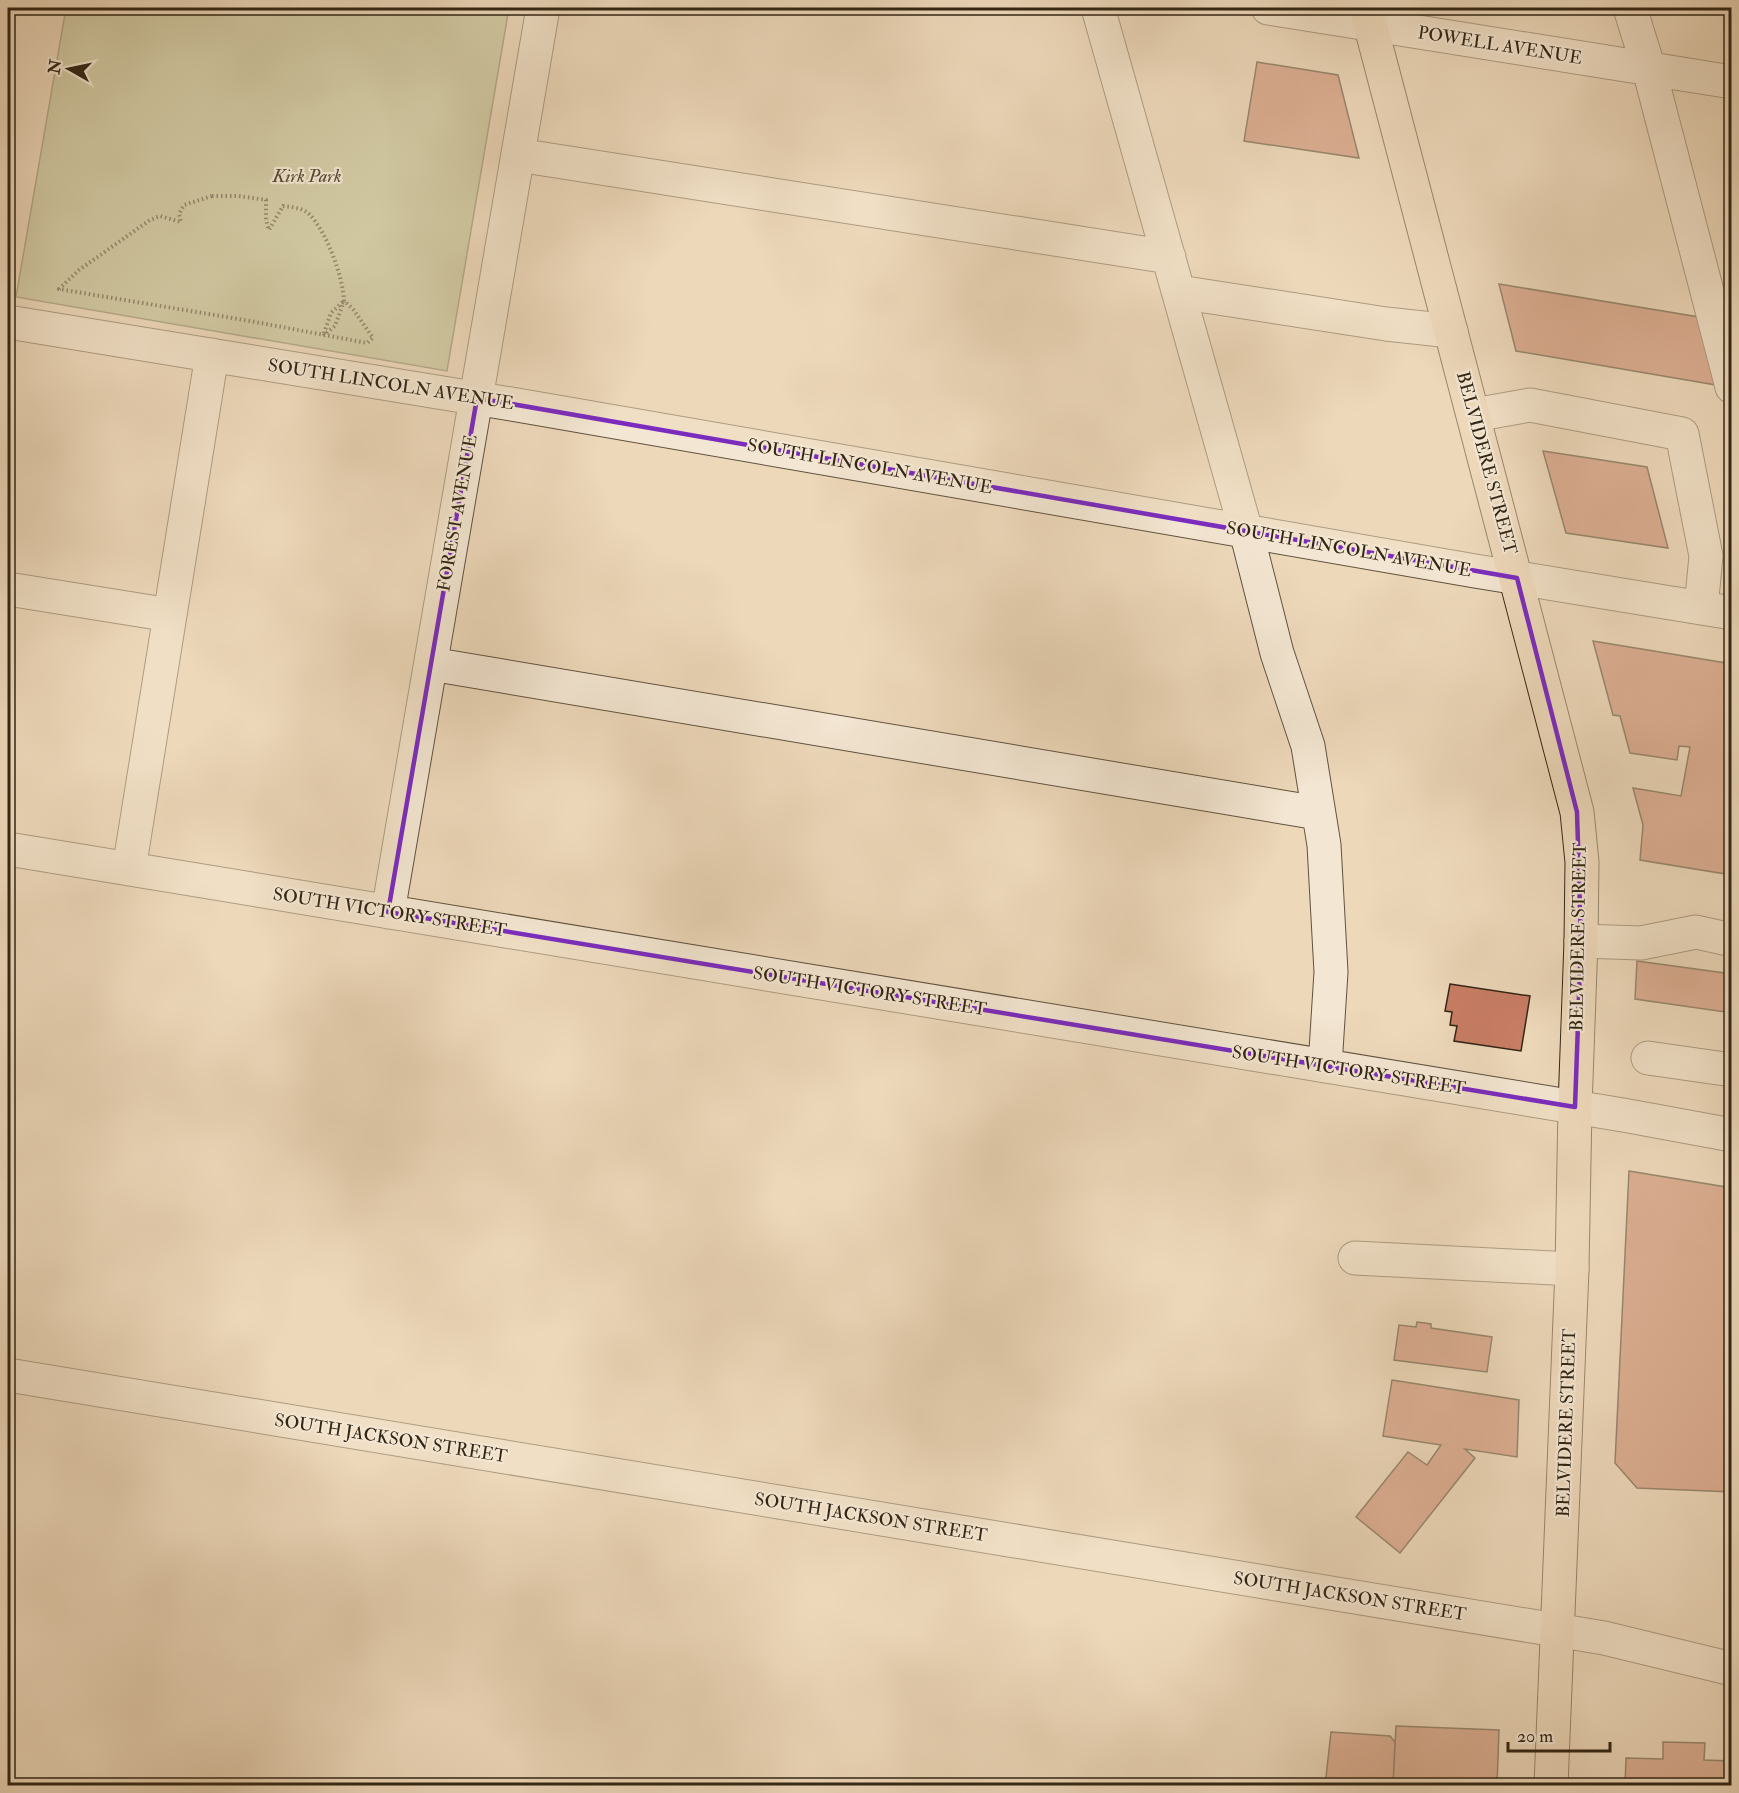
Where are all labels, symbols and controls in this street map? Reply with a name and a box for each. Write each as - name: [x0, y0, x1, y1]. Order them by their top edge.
- street label: POWELL AVENUE: [1416, 21, 1584, 70]
- north arrow: [39, 39, 99, 99]
- text: N: [44, 58, 66, 76]
- park label: Kirk Park: [272, 165, 341, 188]
- street label: SOUTH LINCOLN AVENUE: [266, 354, 515, 415]
- street label: BELVIDERE STREET: [1451, 369, 1522, 558]
- street label: FOREST AVENUE: [432, 433, 483, 593]
- street label: SOUTH LINCOLN AVENUE: [746, 434, 994, 499]
- street label: SOUTH LINCOLN AVENUE: [1225, 517, 1473, 582]
- street label: BELVIDERE STREET: [1565, 842, 1592, 1032]
- street label: SOUTH VICTORY STREET: [271, 883, 509, 942]
- street label: SOUTH VICTORY STREET: [751, 962, 989, 1021]
- street label: SOUTH VICTORY STREET: [1230, 1041, 1468, 1100]
- street label: BELVIDERE STREET: [1552, 1328, 1581, 1518]
- street label: SOUTH JACKSON STREET: [273, 1409, 510, 1468]
- street label: SOUTH JACKSON STREET: [753, 1488, 990, 1547]
- street label: SOUTH JACKSON STREET: [1232, 1567, 1469, 1626]
- scale bar: [1508, 1715, 1610, 1753]
- text: 20 m: [1517, 1725, 1553, 1748]

